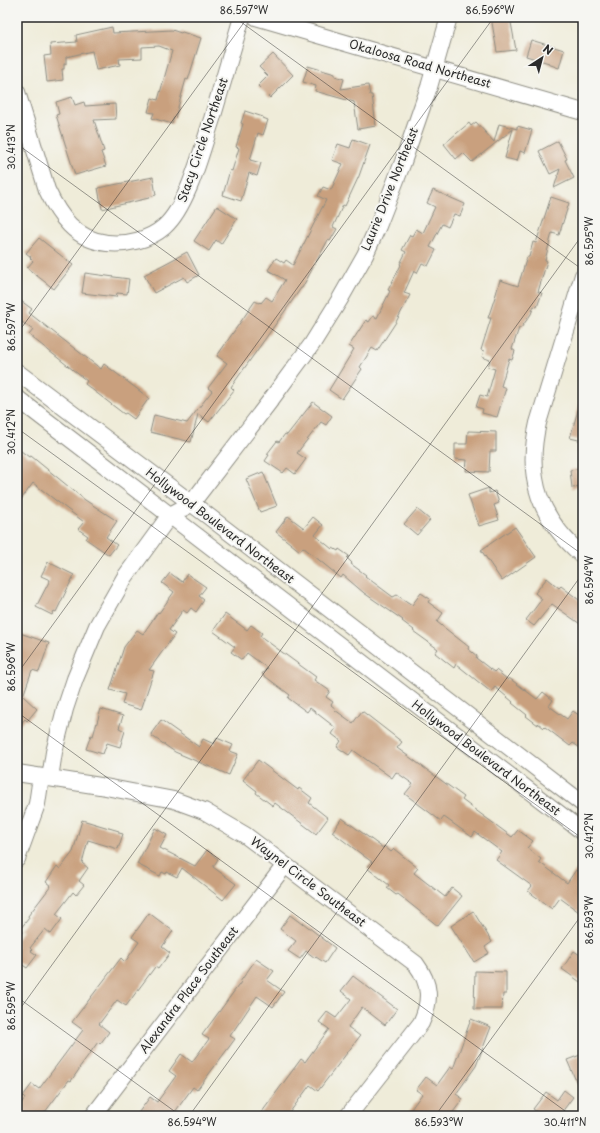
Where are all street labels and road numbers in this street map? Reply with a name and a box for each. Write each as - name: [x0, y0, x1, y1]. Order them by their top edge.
- street label: Okaloosa Road Northeast: [347, 34, 494, 92]
- street label: Stacy Circle Northeast: [172, 75, 232, 205]
- street label: Laurie Drive Northeast: [356, 124, 422, 253]
- street label: Hollywood Boulevard Northeast: [142, 463, 299, 587]
- street label: Hollywood Boulevard Northeast: [408, 695, 565, 819]
- street label: Waynel Circle Southeast: [247, 832, 370, 931]
- street label: Alexandra Place Southeast: [134, 922, 242, 1057]

